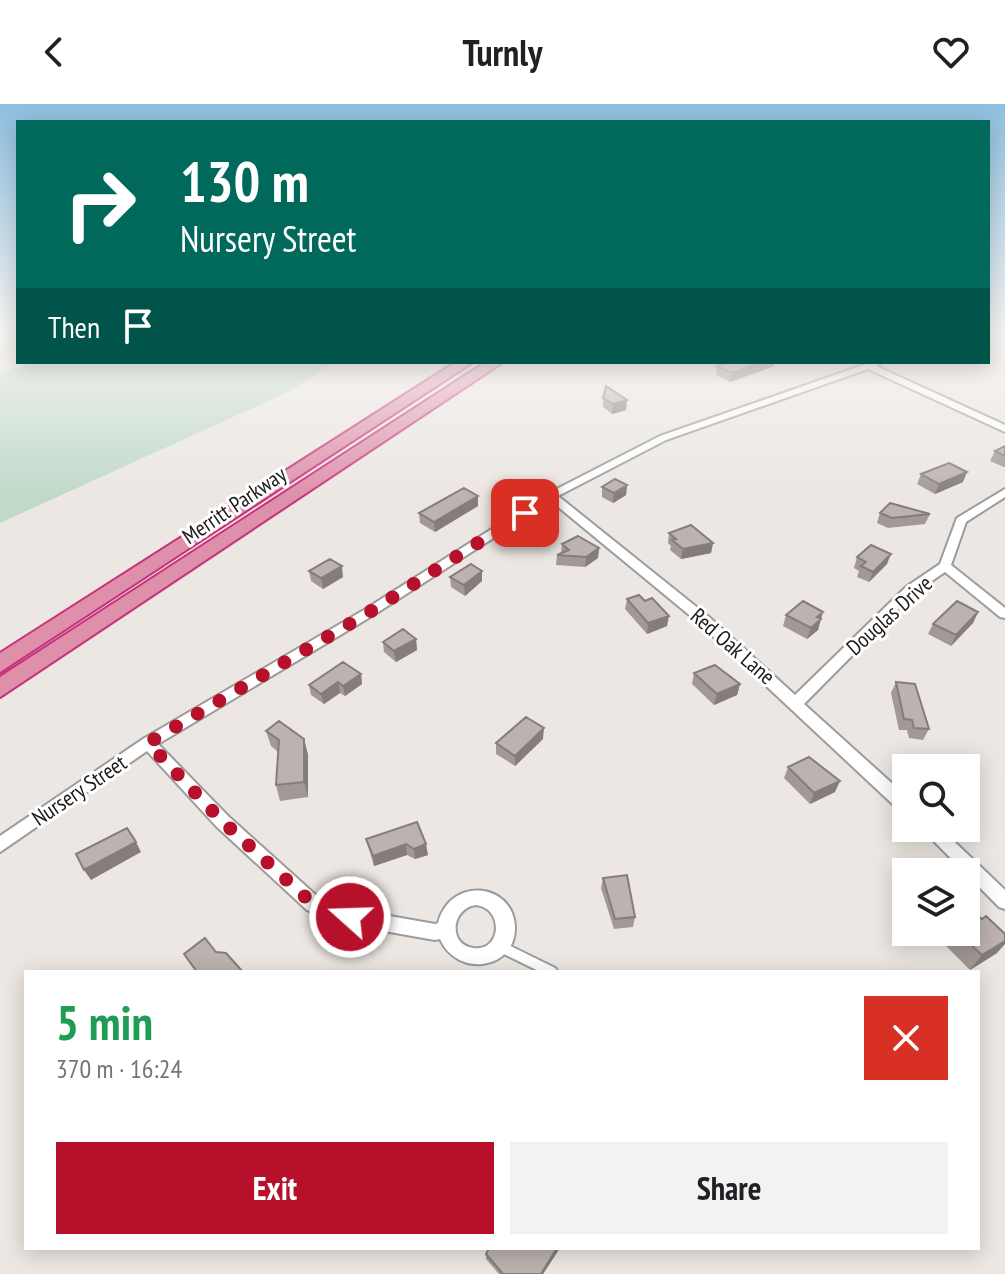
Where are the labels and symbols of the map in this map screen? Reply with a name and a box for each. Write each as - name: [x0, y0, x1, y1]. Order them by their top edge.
- street label: Merritt Parkway: [177, 460, 292, 550]
- pin: [491, 479, 559, 547]
- street label: Douglas Drive: [840, 569, 938, 661]
- street label: Red Oak Lane: [685, 602, 781, 690]
- street label: Nursery Street: [26, 748, 132, 832]
- position arrow: [308, 875, 392, 959]

